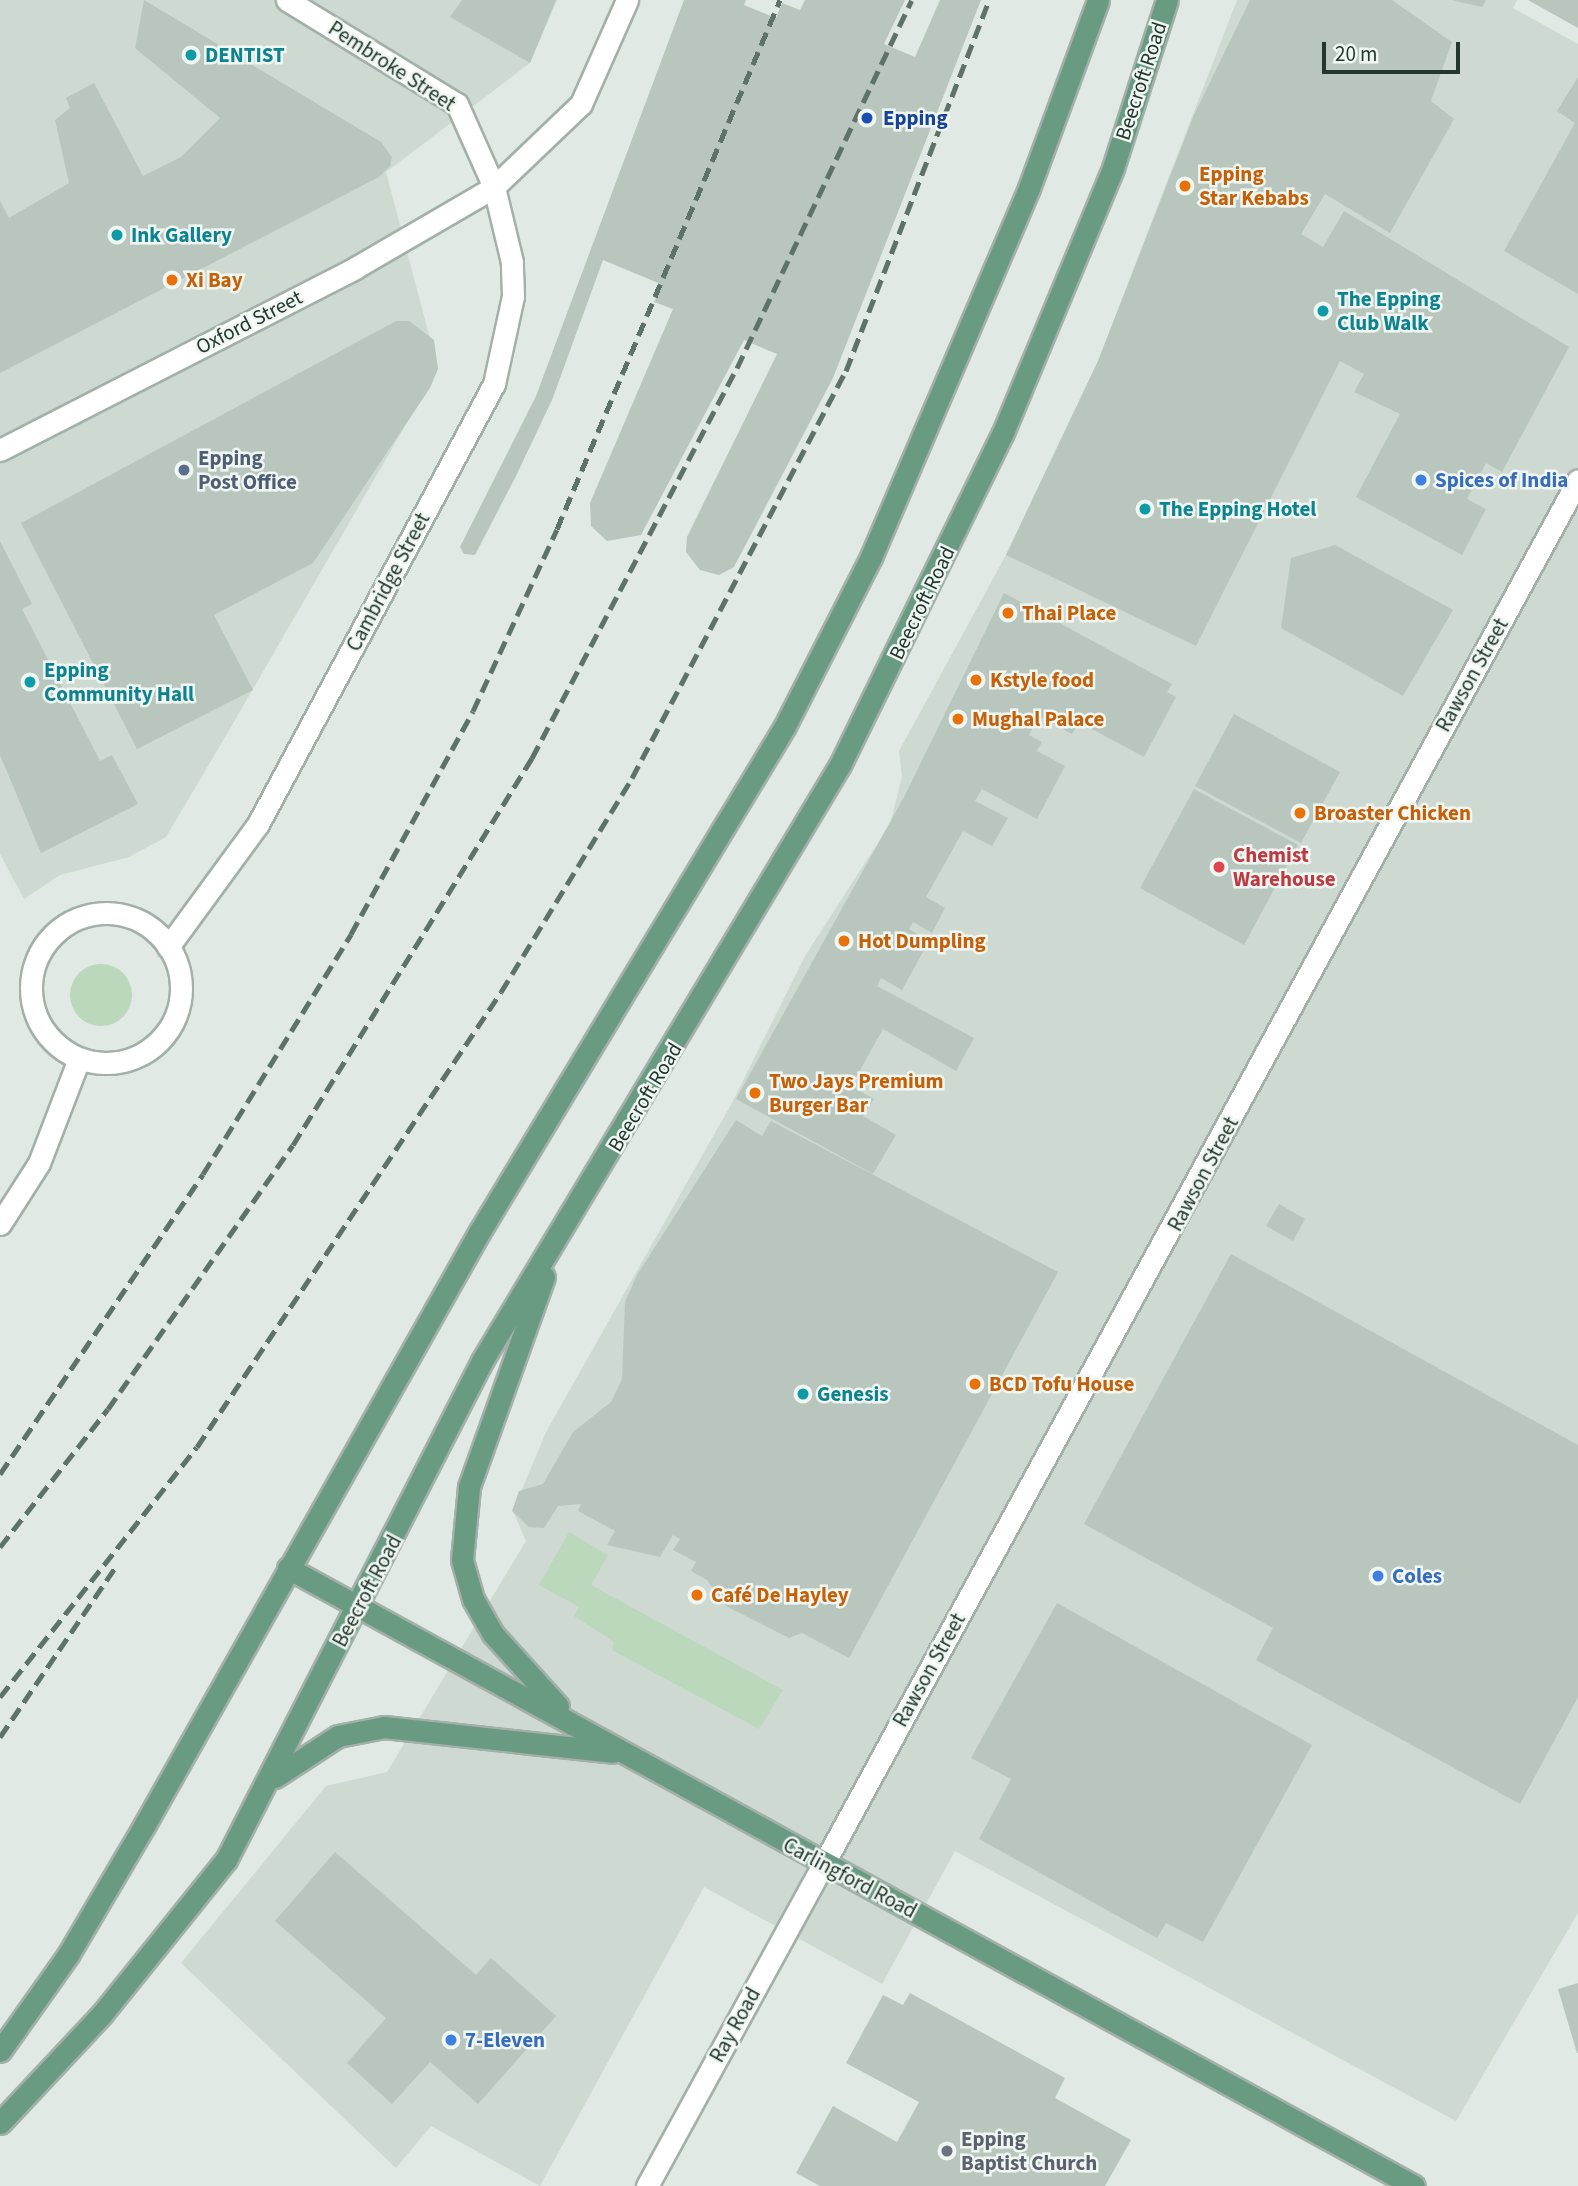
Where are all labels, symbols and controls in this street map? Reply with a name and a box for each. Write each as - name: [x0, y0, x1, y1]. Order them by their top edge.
- street label: Pembroke Street: [324, 16, 460, 116]
- street label: Beecroft Road: [1110, 19, 1172, 143]
- scale bar: [1326, 28, 1464, 72]
- text: 20 m: [1335, 39, 1377, 69]
- place label: DENTIST: [205, 42, 285, 68]
- marker: DENTIST: [183, 47, 199, 63]
- place label: Epping: [883, 105, 948, 131]
- marker: Epping: [857, 108, 877, 128]
- place label: Epping Star Kebabs: [1199, 161, 1309, 211]
- marker: Epping Star Kebabs: [1177, 178, 1193, 194]
- place label: Ink Gallery: [131, 222, 232, 248]
- marker: Ink Gallery: [109, 227, 125, 243]
- place label: Xi Bay: [186, 267, 243, 293]
- marker: Xi Bay: [164, 272, 180, 288]
- street label: Oxford Street: [192, 284, 306, 360]
- place label: The Epping Club Walk: [1337, 286, 1440, 336]
- marker: The Epping Club Walk: [1315, 303, 1331, 319]
- place label: Epping Post Office: [198, 445, 297, 495]
- marker: Epping Post Office: [176, 462, 192, 478]
- place label: Spices of India: [1435, 467, 1568, 493]
- marker: Spices of India: [1413, 472, 1429, 488]
- place label: The Epping Hotel: [1159, 496, 1316, 522]
- marker: The Epping Hotel: [1137, 501, 1153, 517]
- street label: Cambridge Street: [341, 508, 435, 656]
- street label: Beecroft Road: [884, 542, 960, 664]
- place label: Thai Place: [1022, 600, 1116, 626]
- marker: Thai Place: [1000, 605, 1016, 621]
- street label: Rawson Street: [1430, 614, 1514, 736]
- place label: Epping Community Hall: [44, 657, 194, 707]
- place label: Kstyle food: [990, 667, 1094, 693]
- marker: Kstyle food: [968, 672, 984, 688]
- marker: Epping Community Hall: [22, 674, 38, 690]
- place label: Mughal Palace: [972, 706, 1104, 732]
- marker: Mughal Palace: [950, 711, 966, 727]
- place label: Broaster Chicken: [1314, 800, 1471, 826]
- marker: Broaster Chicken: [1292, 805, 1308, 821]
- place label: Chemist Warehouse: [1233, 842, 1336, 892]
- marker: Chemist Warehouse: [1211, 859, 1227, 875]
- place label: Hot Dumpling: [858, 928, 986, 954]
- marker: Hot Dumpling: [836, 933, 852, 949]
- street label: Beecroft Road: [603, 1038, 687, 1156]
- place label: Two Jays Premium Burger Bar: [769, 1068, 944, 1118]
- marker: Two Jays Premium Burger Bar: [747, 1085, 763, 1101]
- street label: Rawson Street: [1162, 1112, 1244, 1236]
- place label: BCD Tofu House: [989, 1371, 1134, 1397]
- marker: BCD Tofu House: [967, 1376, 983, 1392]
- place label: Genesis: [817, 1381, 889, 1407]
- marker: Genesis: [795, 1386, 811, 1402]
- street label: Beecroft Road: [327, 1531, 407, 1651]
- place label: Coles: [1392, 1563, 1442, 1589]
- marker: Coles: [1370, 1568, 1386, 1584]
- place label: Café De Hayley: [711, 1582, 849, 1608]
- marker: Café De Hayley: [689, 1587, 705, 1603]
- street label: Rawson Street: [887, 1609, 971, 1731]
- street label: Carlingford Road: [779, 1832, 921, 1924]
- street label: Ray Road: [704, 1983, 766, 2067]
- place label: 7-Eleven: [465, 2027, 545, 2053]
- marker: 7-Eleven: [443, 2032, 459, 2048]
- place label: Epping Baptist Church: [961, 2126, 1097, 2176]
- marker: Epping Baptist Church: [939, 2143, 955, 2159]

